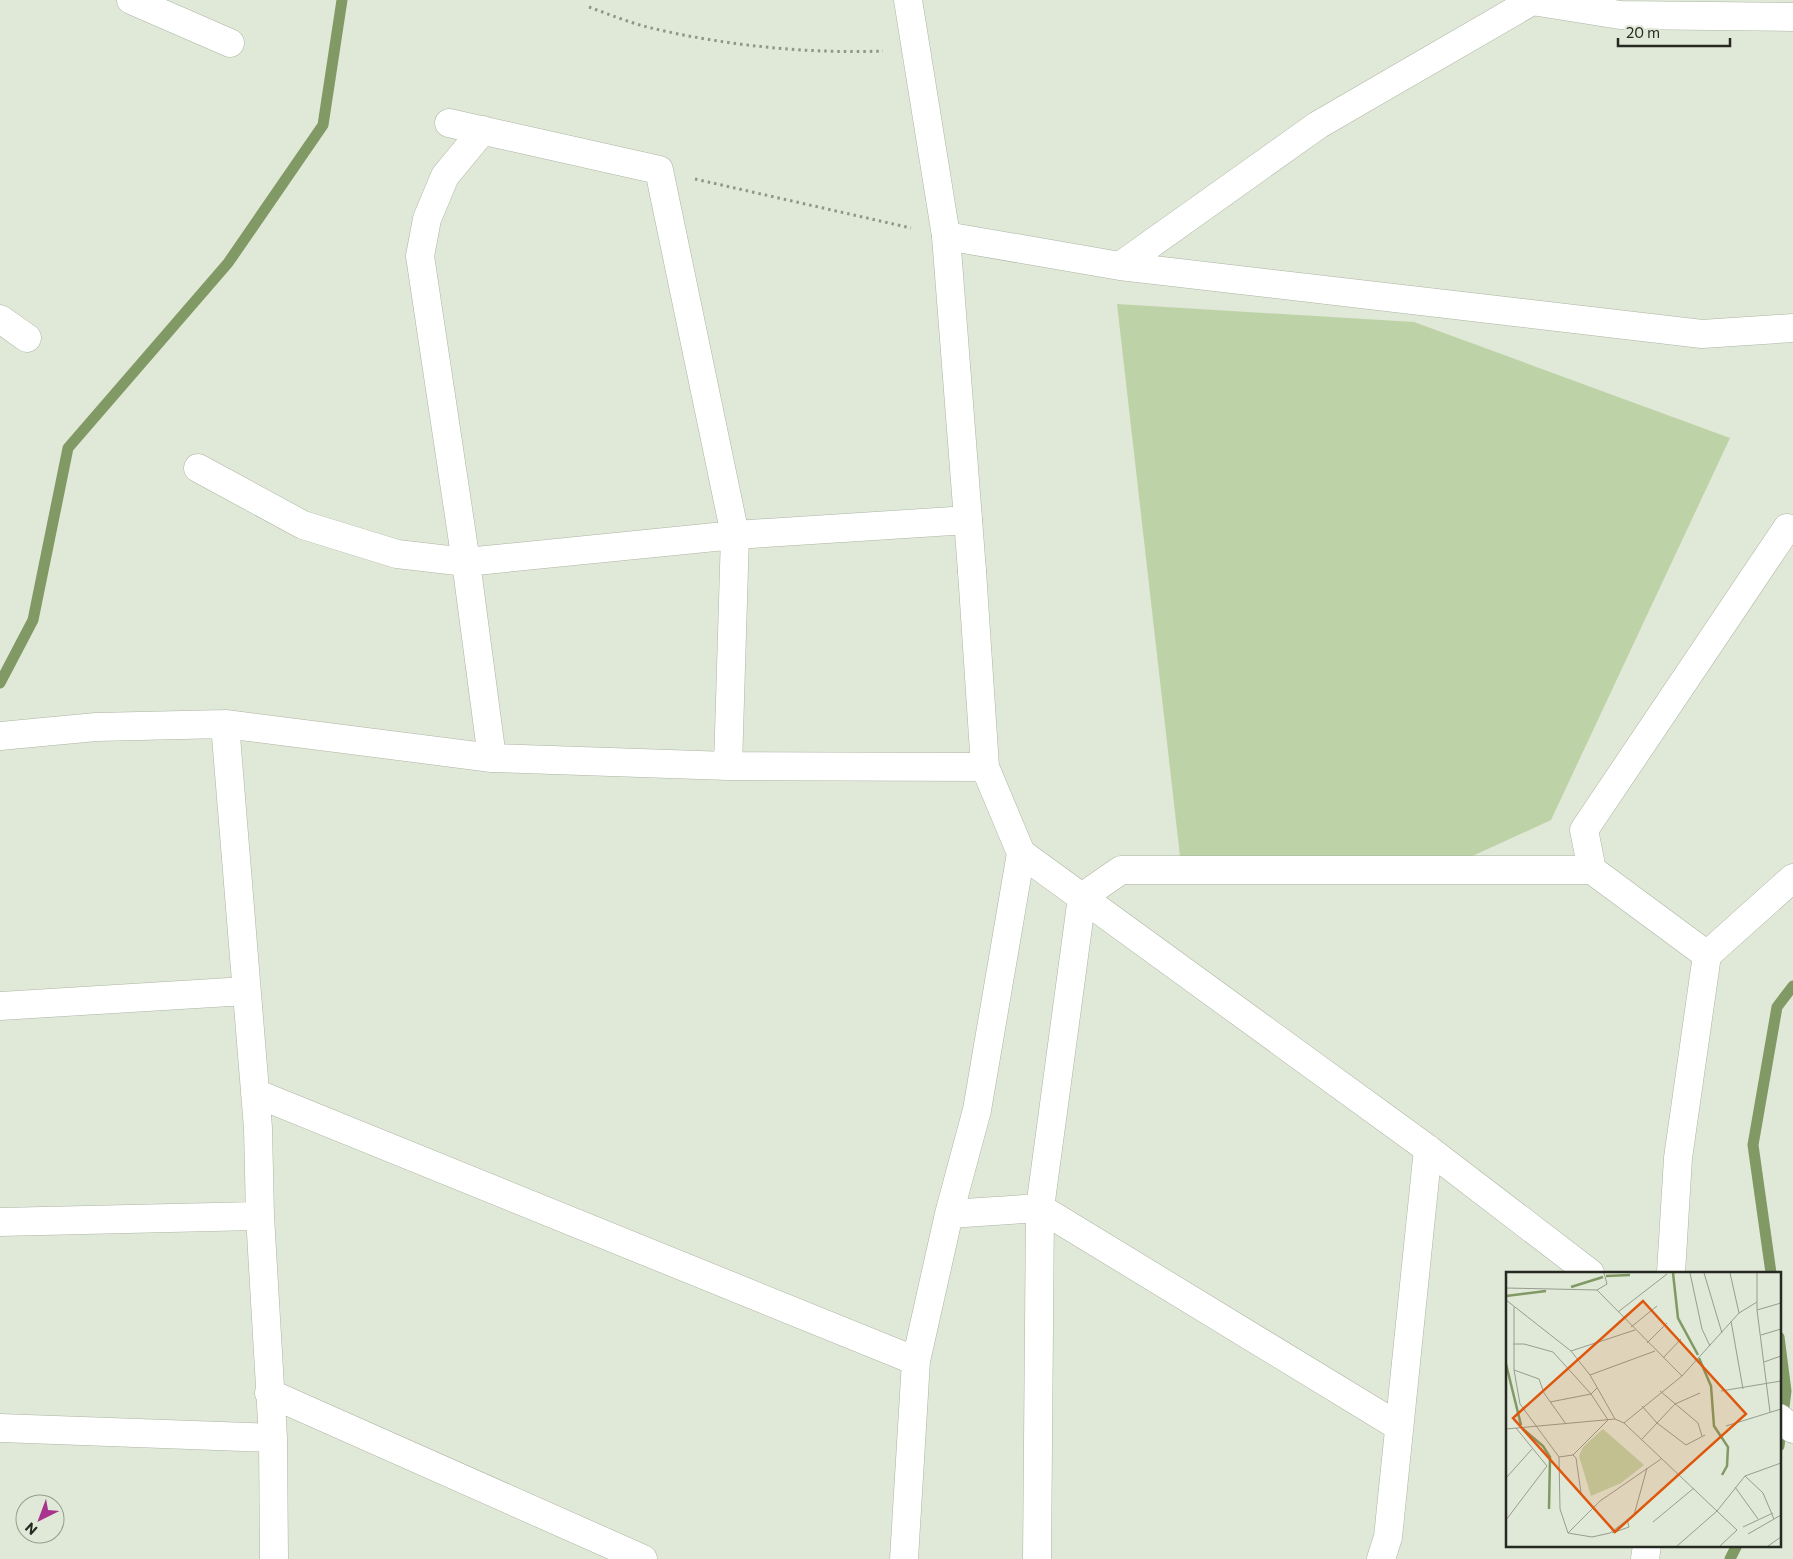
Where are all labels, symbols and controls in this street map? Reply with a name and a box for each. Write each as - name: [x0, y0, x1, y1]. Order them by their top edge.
- scale bar: [1618, 15, 1730, 47]
- text: 20 m: [1626, 23, 1660, 41]
- inset map: [1506, 1272, 1780, 1546]
- north arrow: [15, 1494, 65, 1544]
- text: N: [21, 1519, 41, 1539]

